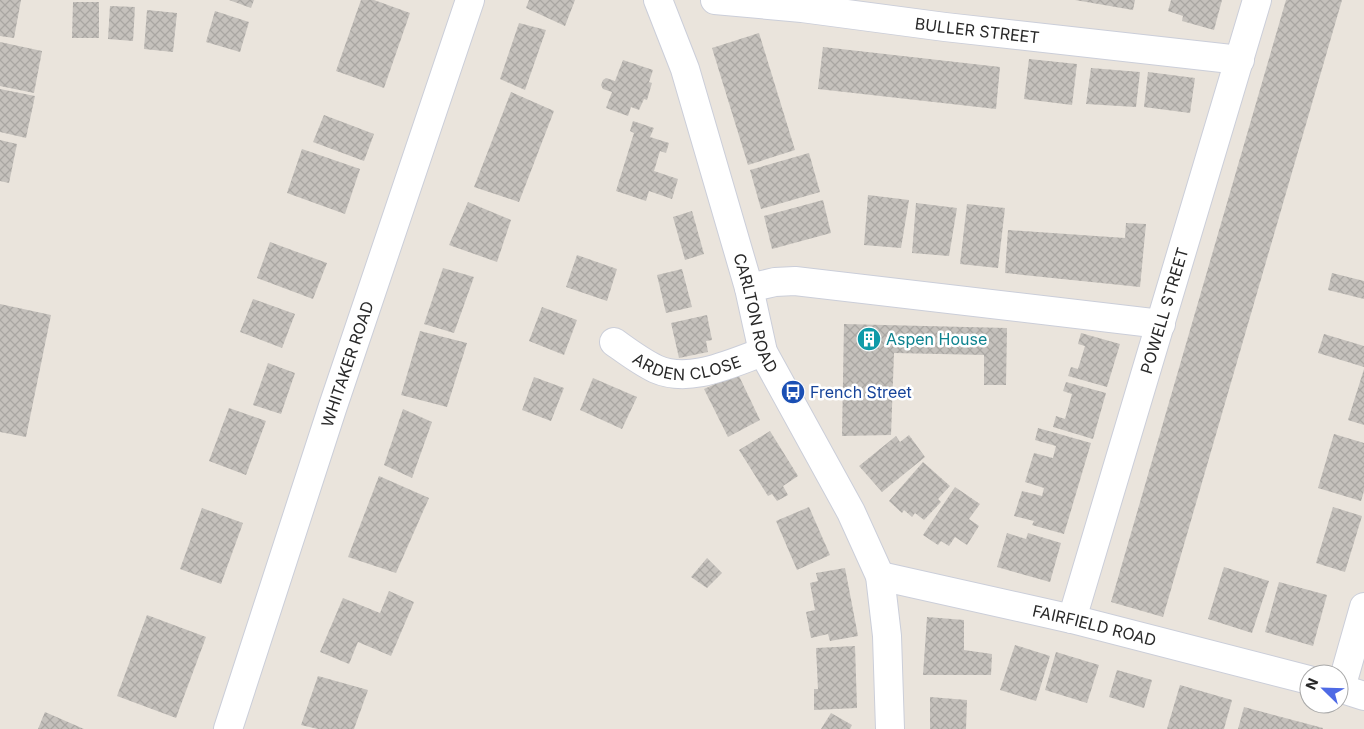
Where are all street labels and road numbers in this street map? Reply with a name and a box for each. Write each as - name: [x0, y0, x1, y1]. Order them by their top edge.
- street label: BULLER STREET: [914, 13, 1041, 48]
- street label: POWELL STREET: [1136, 245, 1193, 376]
- street label: CARLTON ROAD: [729, 251, 782, 376]
- street label: WHITAKER ROAD: [317, 298, 378, 430]
- street label: ARDEN CLOSE: [629, 348, 744, 384]
- street label: FAIRFIELD ROAD: [1031, 600, 1158, 650]

